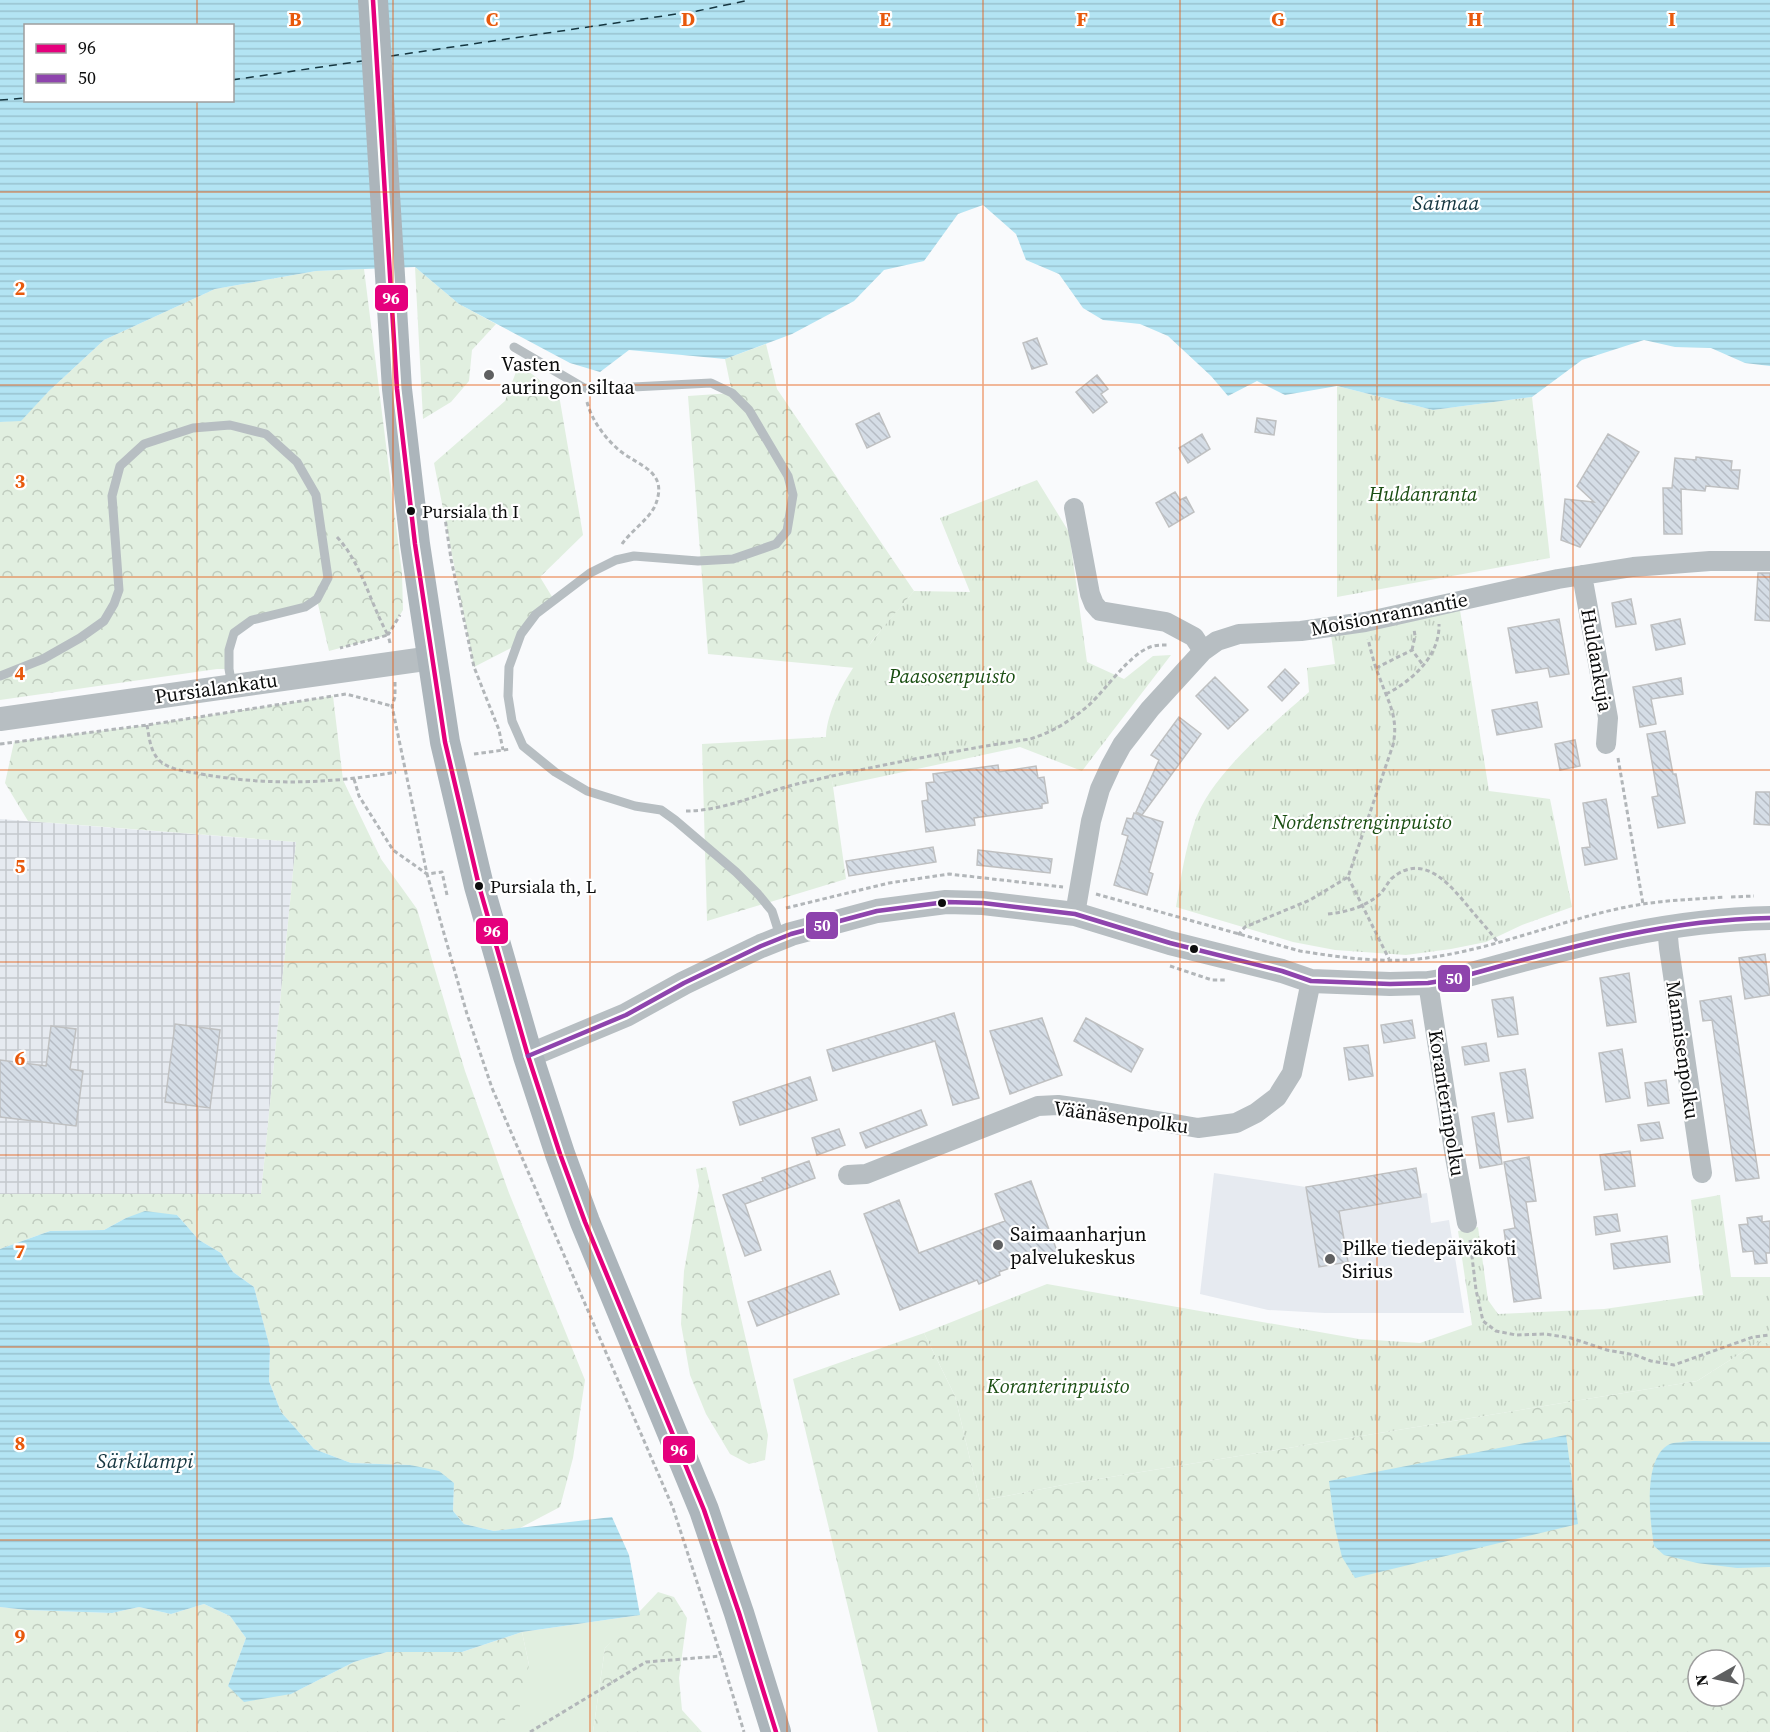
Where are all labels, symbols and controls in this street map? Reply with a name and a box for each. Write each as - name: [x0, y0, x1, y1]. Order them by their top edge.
- text: B: [288, 5, 302, 33]
- text: C: [486, 5, 498, 33]
- text: D: [681, 5, 695, 33]
- text: E: [879, 5, 891, 33]
- text: F: [1076, 5, 1088, 33]
- text: G: [1271, 5, 1285, 33]
- text: H: [1467, 5, 1483, 33]
- text: I: [1668, 5, 1676, 33]
- legend: [24, 24, 234, 102]
- text: 96: [78, 35, 96, 60]
- text: 50: [78, 65, 96, 90]
- water label: Saimaa: [1413, 188, 1479, 217]
- text: 2: [15, 274, 26, 302]
- line badge: 96: [374, 284, 409, 312]
- text: 96: [382, 287, 400, 309]
- place label: Vasten auringon siltaa: [501, 350, 636, 401]
- marker: Vasten auringon siltaa: [482, 368, 496, 382]
- text: 3: [15, 467, 26, 495]
- park label: Huldanranta: [1368, 480, 1478, 508]
- place label: Pursiala th I: [422, 499, 519, 524]
- marker: Pursiala th I: [405, 505, 417, 517]
- street label: Moisionrannantie: [1308, 585, 1470, 643]
- street label: Huldankuja: [1574, 606, 1620, 715]
- text: 4: [15, 659, 26, 687]
- park label: Paasosenpuisto: [888, 662, 1015, 690]
- street label: Pursialankatu: [153, 666, 279, 710]
- park label: Nordenstrenginpuisto: [1271, 808, 1452, 836]
- text: 5: [15, 852, 26, 880]
- place label: Pursiala th, L: [490, 874, 596, 899]
- marker: Pursiala th, L: [473, 880, 485, 892]
- unlabelled marker: [936, 897, 948, 909]
- line badge: 50: [805, 911, 839, 940]
- text: 50: [813, 914, 831, 936]
- line badge: 96: [475, 917, 509, 945]
- text: 96: [483, 920, 501, 942]
- unlabelled marker: [1188, 943, 1200, 955]
- line badge: 50: [1437, 964, 1471, 993]
- text: 50: [1445, 967, 1463, 989]
- street label: Mannisenpolku: [1659, 979, 1707, 1121]
- street label: Koranterinpolku: [1422, 1028, 1472, 1178]
- text: 6: [15, 1044, 26, 1072]
- street label: Väänäsenpolku: [1051, 1094, 1191, 1140]
- place label: Saimaanharjun palvelukeskus: [1010, 1220, 1147, 1271]
- place label: Pilke tiedepäiväkoti Sirius: [1342, 1234, 1517, 1285]
- text: 7: [15, 1237, 26, 1265]
- marker: Saimaanharjun palvelukeskus: [991, 1238, 1005, 1252]
- marker: Pilke tiedepäiväkoti Sirius: [1323, 1252, 1337, 1266]
- park label: Koranterinpuisto: [986, 1372, 1130, 1400]
- text: 8: [15, 1429, 25, 1457]
- line badge: 96: [662, 1435, 696, 1464]
- text: 96: [670, 1439, 688, 1461]
- water label: Särkilampi: [97, 1446, 194, 1475]
- text: 9: [15, 1622, 26, 1650]
- north arrow: [1686, 1648, 1746, 1708]
- text: N: [1689, 1673, 1713, 1688]

